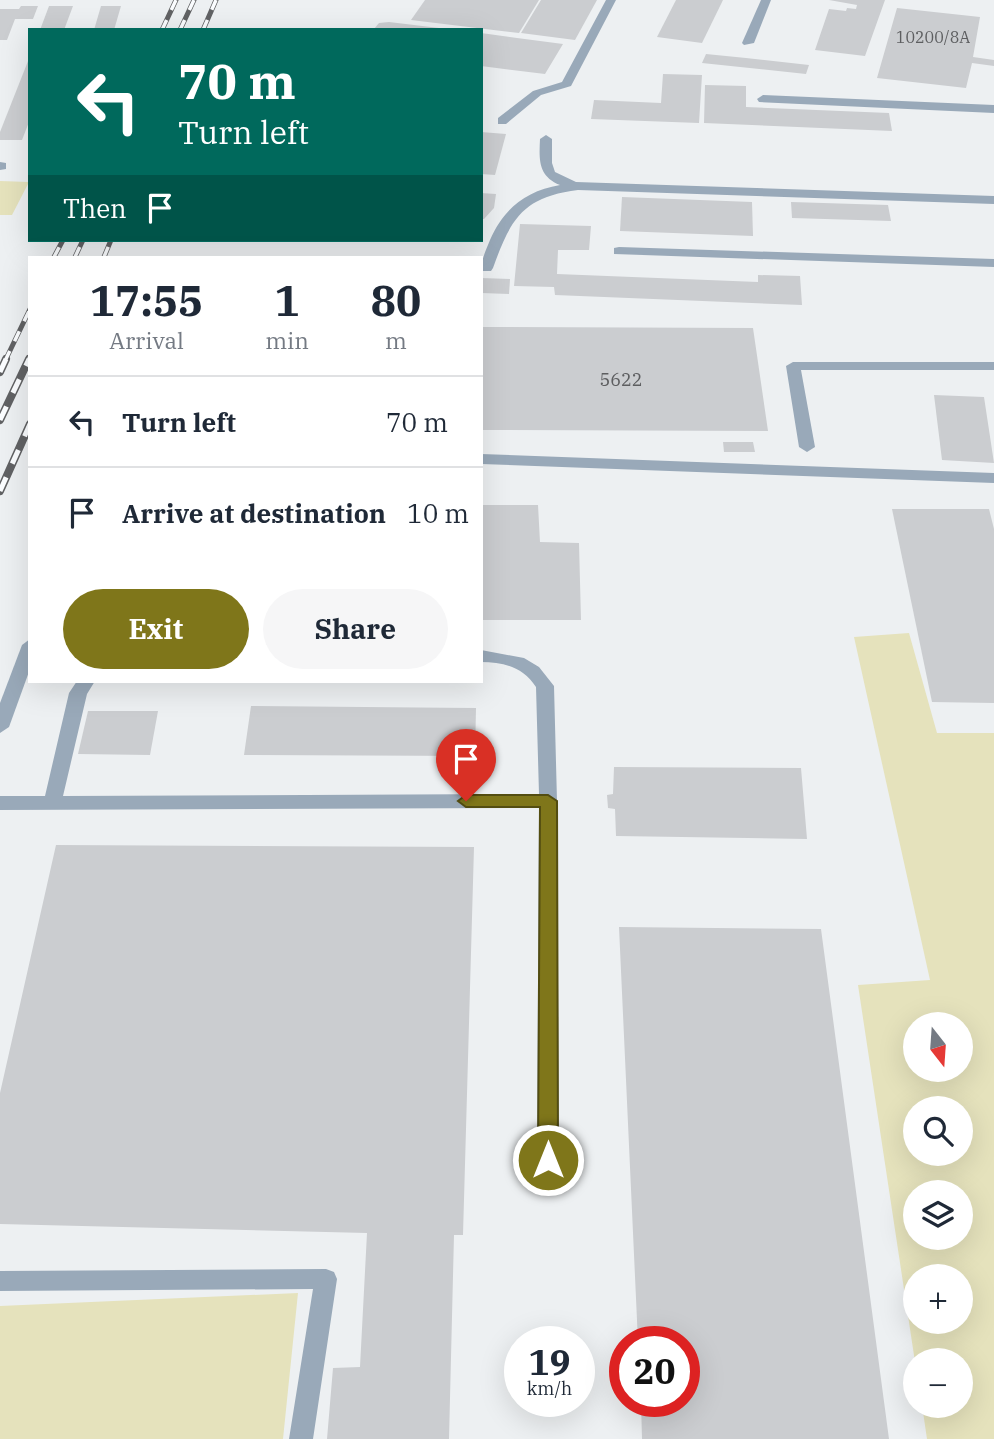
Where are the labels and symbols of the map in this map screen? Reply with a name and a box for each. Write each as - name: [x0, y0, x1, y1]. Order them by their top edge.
- house number: 10200/8A: [896, 27, 970, 47]
- house number: 5622: [599, 368, 643, 391]
- pin: [436, 729, 496, 801]
- north arrow: [903, 1012, 973, 1082]
- position arrow: [511, 1123, 585, 1197]
- speed limit sign: 20: [609, 1326, 700, 1417]

